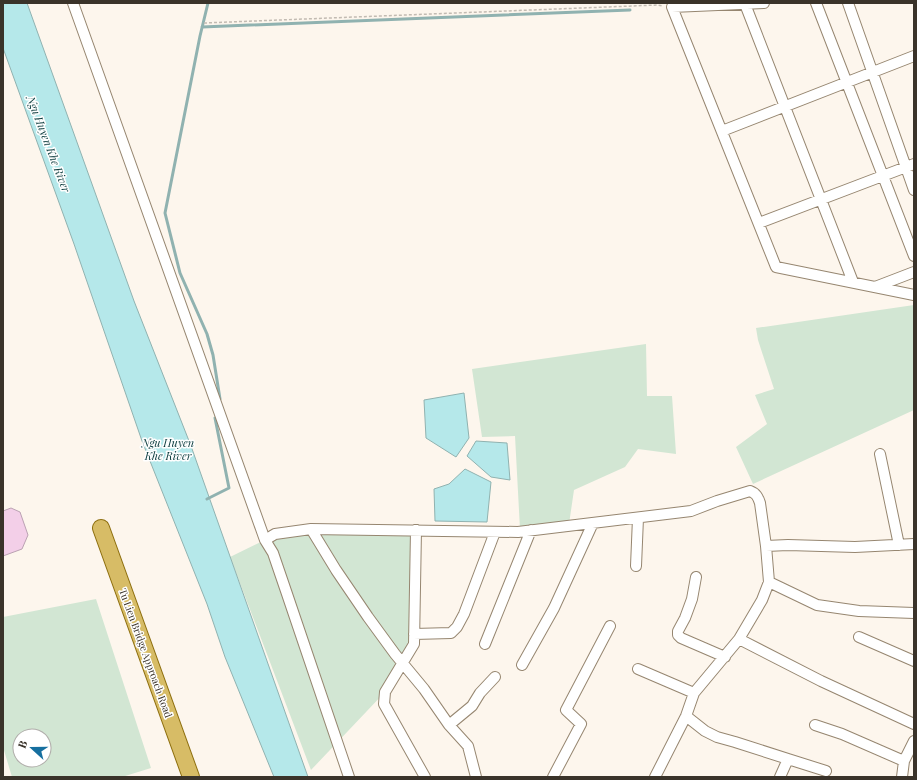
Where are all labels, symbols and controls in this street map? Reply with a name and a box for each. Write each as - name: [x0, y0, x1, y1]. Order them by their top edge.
- water label: Ngu Huyen Khe River: [23, 93, 74, 195]
- water label: Ngu Huyen Khe River: [141, 435, 194, 463]
- street label: Tu Lien Bridge Approach Road: [116, 586, 176, 720]
- north arrow: [12, 728, 52, 768]
- text: B: [14, 738, 31, 750]

